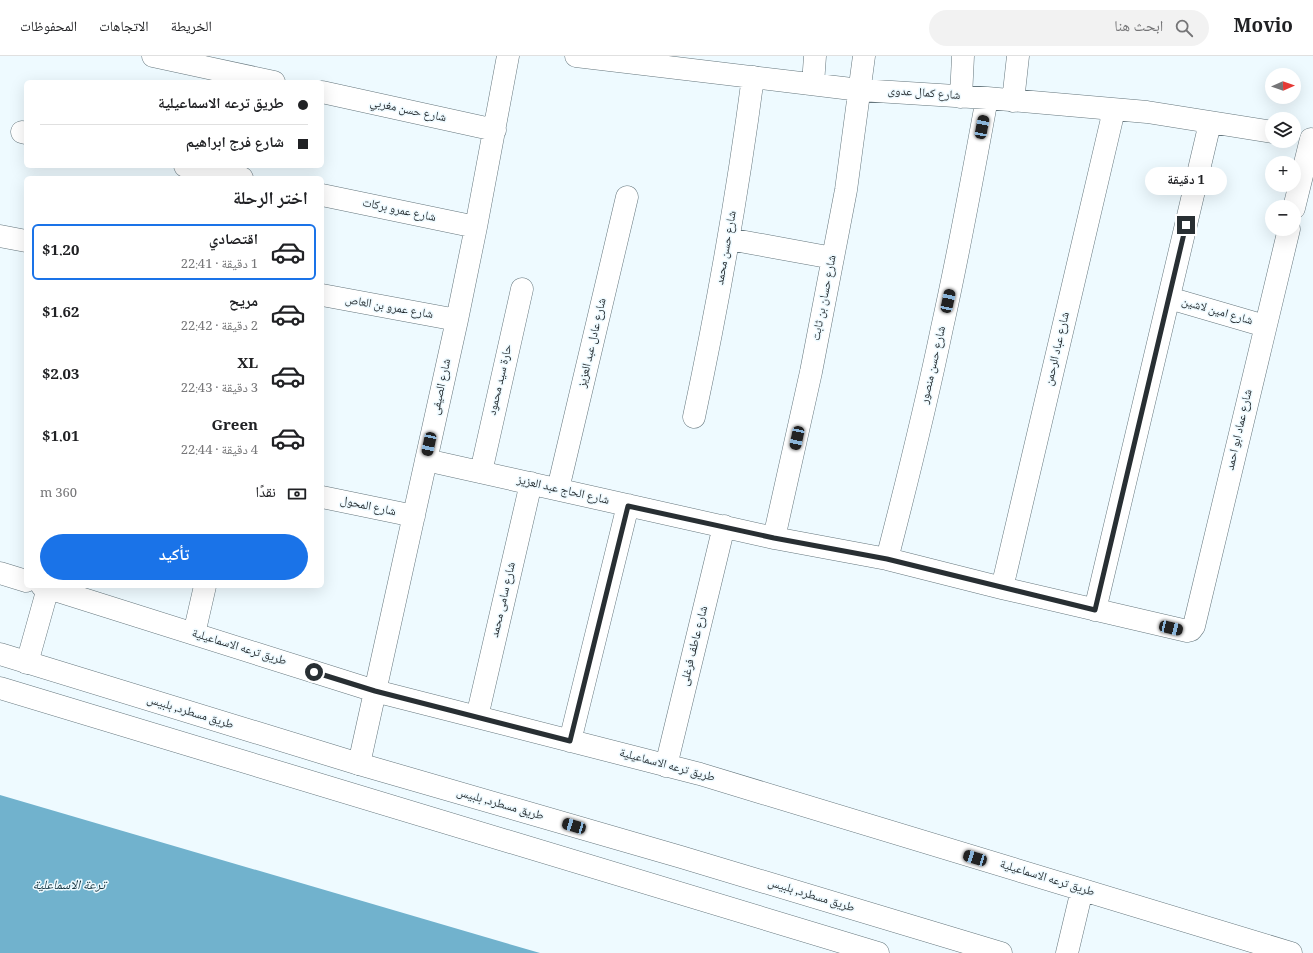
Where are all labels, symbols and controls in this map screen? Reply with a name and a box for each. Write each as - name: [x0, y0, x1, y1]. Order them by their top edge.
- search box: [929, 10, 1209, 46]
- text: Movio: [1233, 12, 1293, 44]
- text: ابحث هنا: [1114, 15, 1163, 41]
- text: المحفوظات: [20, 16, 77, 40]
- text: الاتجاهات: [99, 16, 149, 40]
- text: الخريطة: [171, 16, 212, 40]
- icon: search: [1173, 17, 1195, 39]
- north arrow: [1265, 68, 1301, 104]
- map controls: [1265, 68, 1301, 236]
- street label: شارع كمال عدوى: [887, 81, 961, 107]
- text: طريق ترعه الاسماعيلية: [158, 92, 284, 118]
- street label: شارع حسن مغربي: [368, 93, 448, 129]
- button: layers: [1265, 112, 1301, 148]
- car: [974, 114, 990, 140]
- text: شارع فرج ابراهيم: [186, 131, 284, 157]
- button: +: [1265, 156, 1301, 192]
- callout: 1 دقيقة: [1145, 167, 1227, 195]
- text: 1 دقيقة: [1167, 170, 1205, 192]
- text: اختر الرحلة: [233, 185, 308, 215]
- street label: شارع عمرو بركات: [360, 193, 438, 229]
- button: −: [1265, 200, 1301, 236]
- street label: شارع حسن محمد: [710, 209, 744, 287]
- route end: [1177, 216, 1195, 234]
- text: اقتصادي: [209, 228, 258, 254]
- icon: car: [270, 234, 306, 270]
- text: $1.20: [42, 239, 79, 265]
- street label: شارع حسان بن ثابت: [806, 253, 844, 343]
- text: 1 دقيقة · 22:41: [181, 254, 258, 276]
- car: [940, 288, 956, 314]
- text: مريح: [229, 290, 258, 316]
- street label: شارع عمرو بن العاص: [343, 290, 435, 326]
- street label: شارع امين لاشين: [1179, 292, 1255, 332]
- icon: car: [270, 296, 306, 332]
- street label: شارع عادل عبد العزيز: [572, 296, 614, 391]
- text: $1.62: [42, 301, 79, 327]
- street label: شارع عباد الرحمن: [1039, 310, 1077, 388]
- text: 2 دقيقة · 22:42: [181, 316, 258, 338]
- street label: شارع حسن منصور: [915, 324, 953, 407]
- street label: حارة سيد محمود: [483, 342, 519, 418]
- text: XL: [237, 352, 258, 378]
- street label: شارع الصيفى: [426, 357, 458, 417]
- icon: car: [270, 358, 306, 394]
- text: $2.03: [42, 363, 79, 389]
- text: 3 دقيقة · 22:43: [181, 378, 258, 400]
- street label: شارع عماد ابو احمد: [1220, 387, 1260, 473]
- text: Green: [211, 414, 258, 440]
- icon: car: [270, 420, 306, 456]
- text: $1.01: [42, 425, 79, 451]
- car: [789, 425, 805, 451]
- car: [421, 431, 437, 457]
- text: 4 دقيقة · 22:44: [181, 440, 258, 462]
- street label: شارع الحاج عبد العزيز: [514, 470, 611, 512]
- text: نقدًا: [255, 481, 276, 507]
- text: 360 m: [40, 483, 77, 505]
- icon: cash: [286, 483, 308, 505]
- street label: شارع المحول: [338, 491, 398, 523]
- button: تأكيد: [40, 534, 308, 580]
- street label: شارع سامى محمد: [485, 560, 523, 640]
- street label: شارع عاطف فرغلى: [675, 604, 715, 688]
- car: [1158, 619, 1184, 637]
- street label: طريق ترعه الاسماعيلية: [189, 624, 289, 672]
- route start: [305, 663, 323, 681]
- street label: طريق مسطرد, بلبيس: [144, 690, 236, 736]
- street label: طريق ترعه الاسماعيلية: [617, 743, 717, 789]
- street label: طريق مسطرد, بلبيس: [454, 783, 546, 828]
- car: [561, 817, 587, 835]
- car: [962, 849, 988, 867]
- street label: طريق ترعه الاسماعيلية: [997, 855, 1097, 903]
- street label: طريق مسطرد, بلبيس: [765, 873, 857, 919]
- water label: ترعة الاسماعلية: [33, 875, 108, 897]

